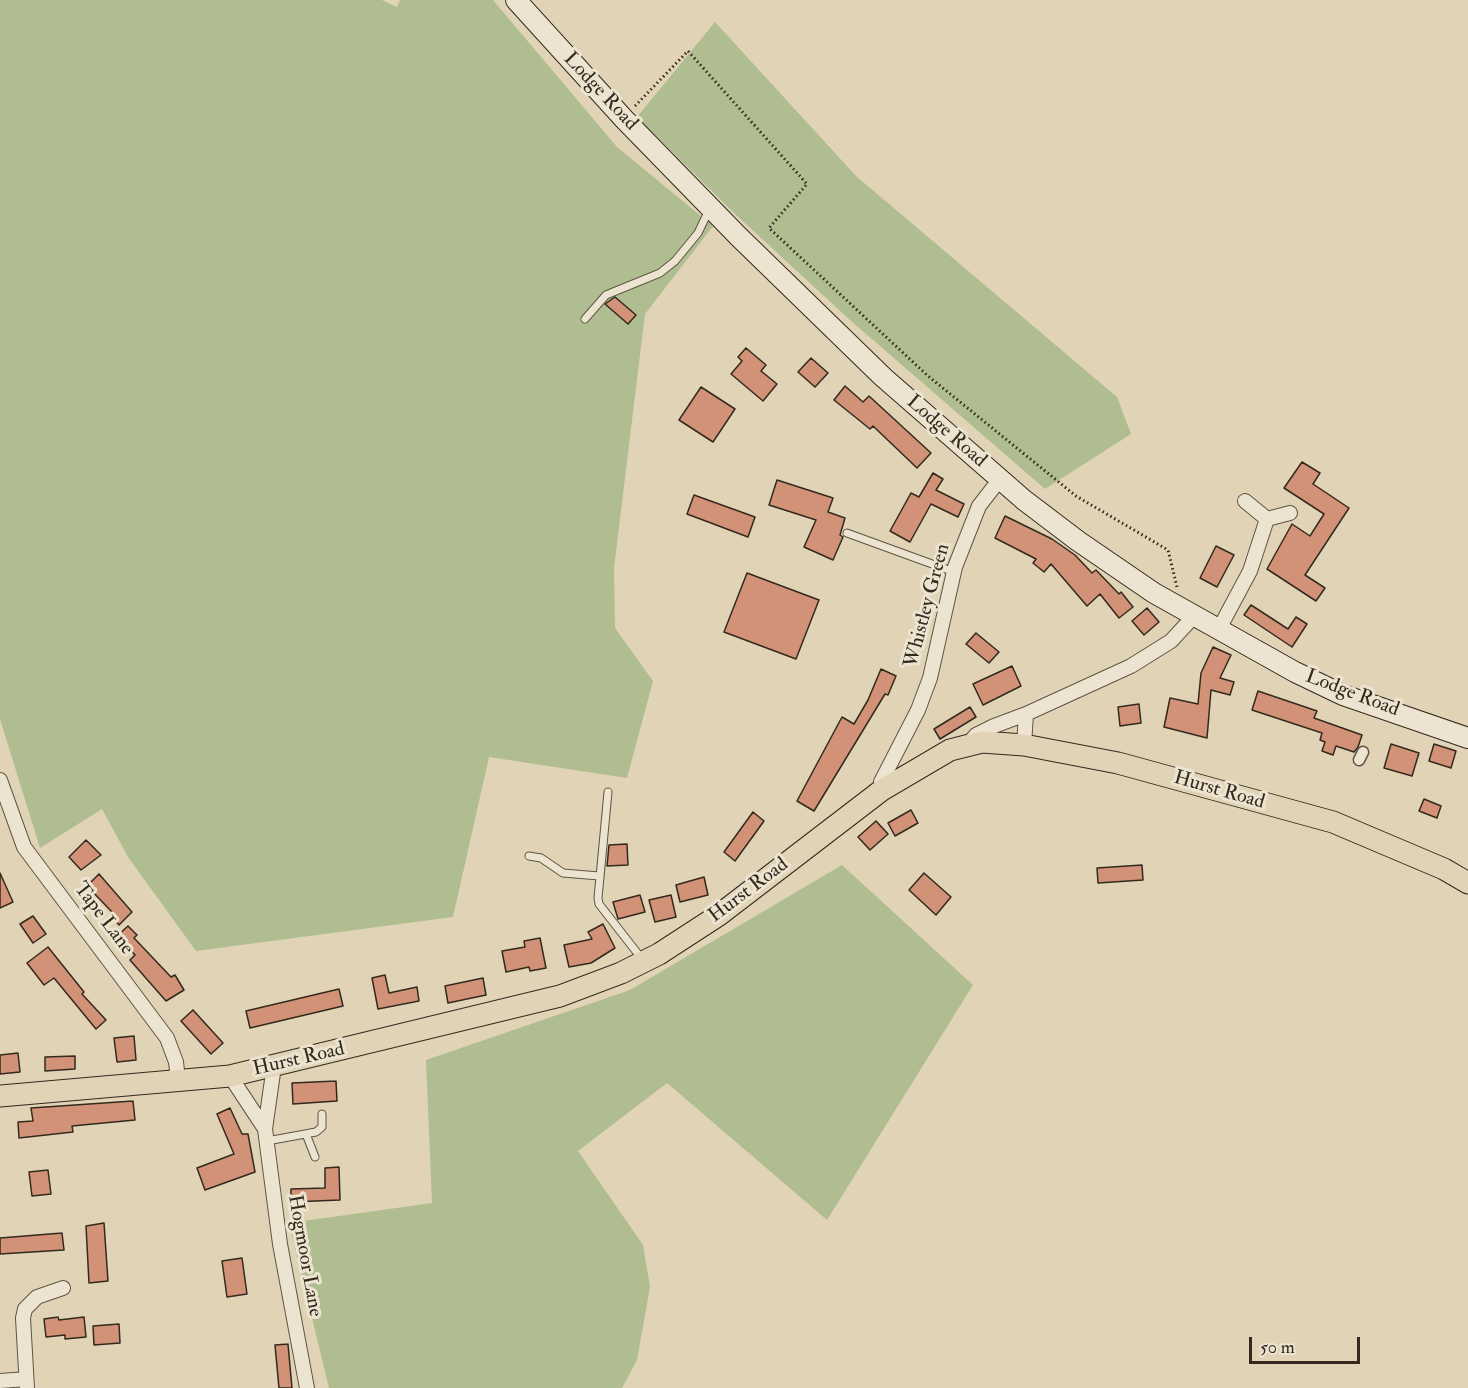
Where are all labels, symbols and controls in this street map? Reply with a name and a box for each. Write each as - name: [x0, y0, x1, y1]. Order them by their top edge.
- street label: Lodge Road: [558, 48, 642, 136]
- street label: Lodge Road: [901, 391, 991, 473]
- street label: Whistley Green: [900, 541, 956, 671]
- street label: Lodge Road: [1302, 665, 1402, 723]
- street label: Hurst Road: [1171, 767, 1267, 815]
- street label: Hurst Road: [704, 853, 794, 929]
- street label: Tape Lane: [68, 878, 138, 960]
- street label: Hurst Road: [251, 1038, 347, 1082]
- street label: Hogmoor Lane: [281, 1193, 327, 1319]
- scale bar: [1252, 1325, 1363, 1363]
- text: 50 m: [1260, 1336, 1295, 1359]

